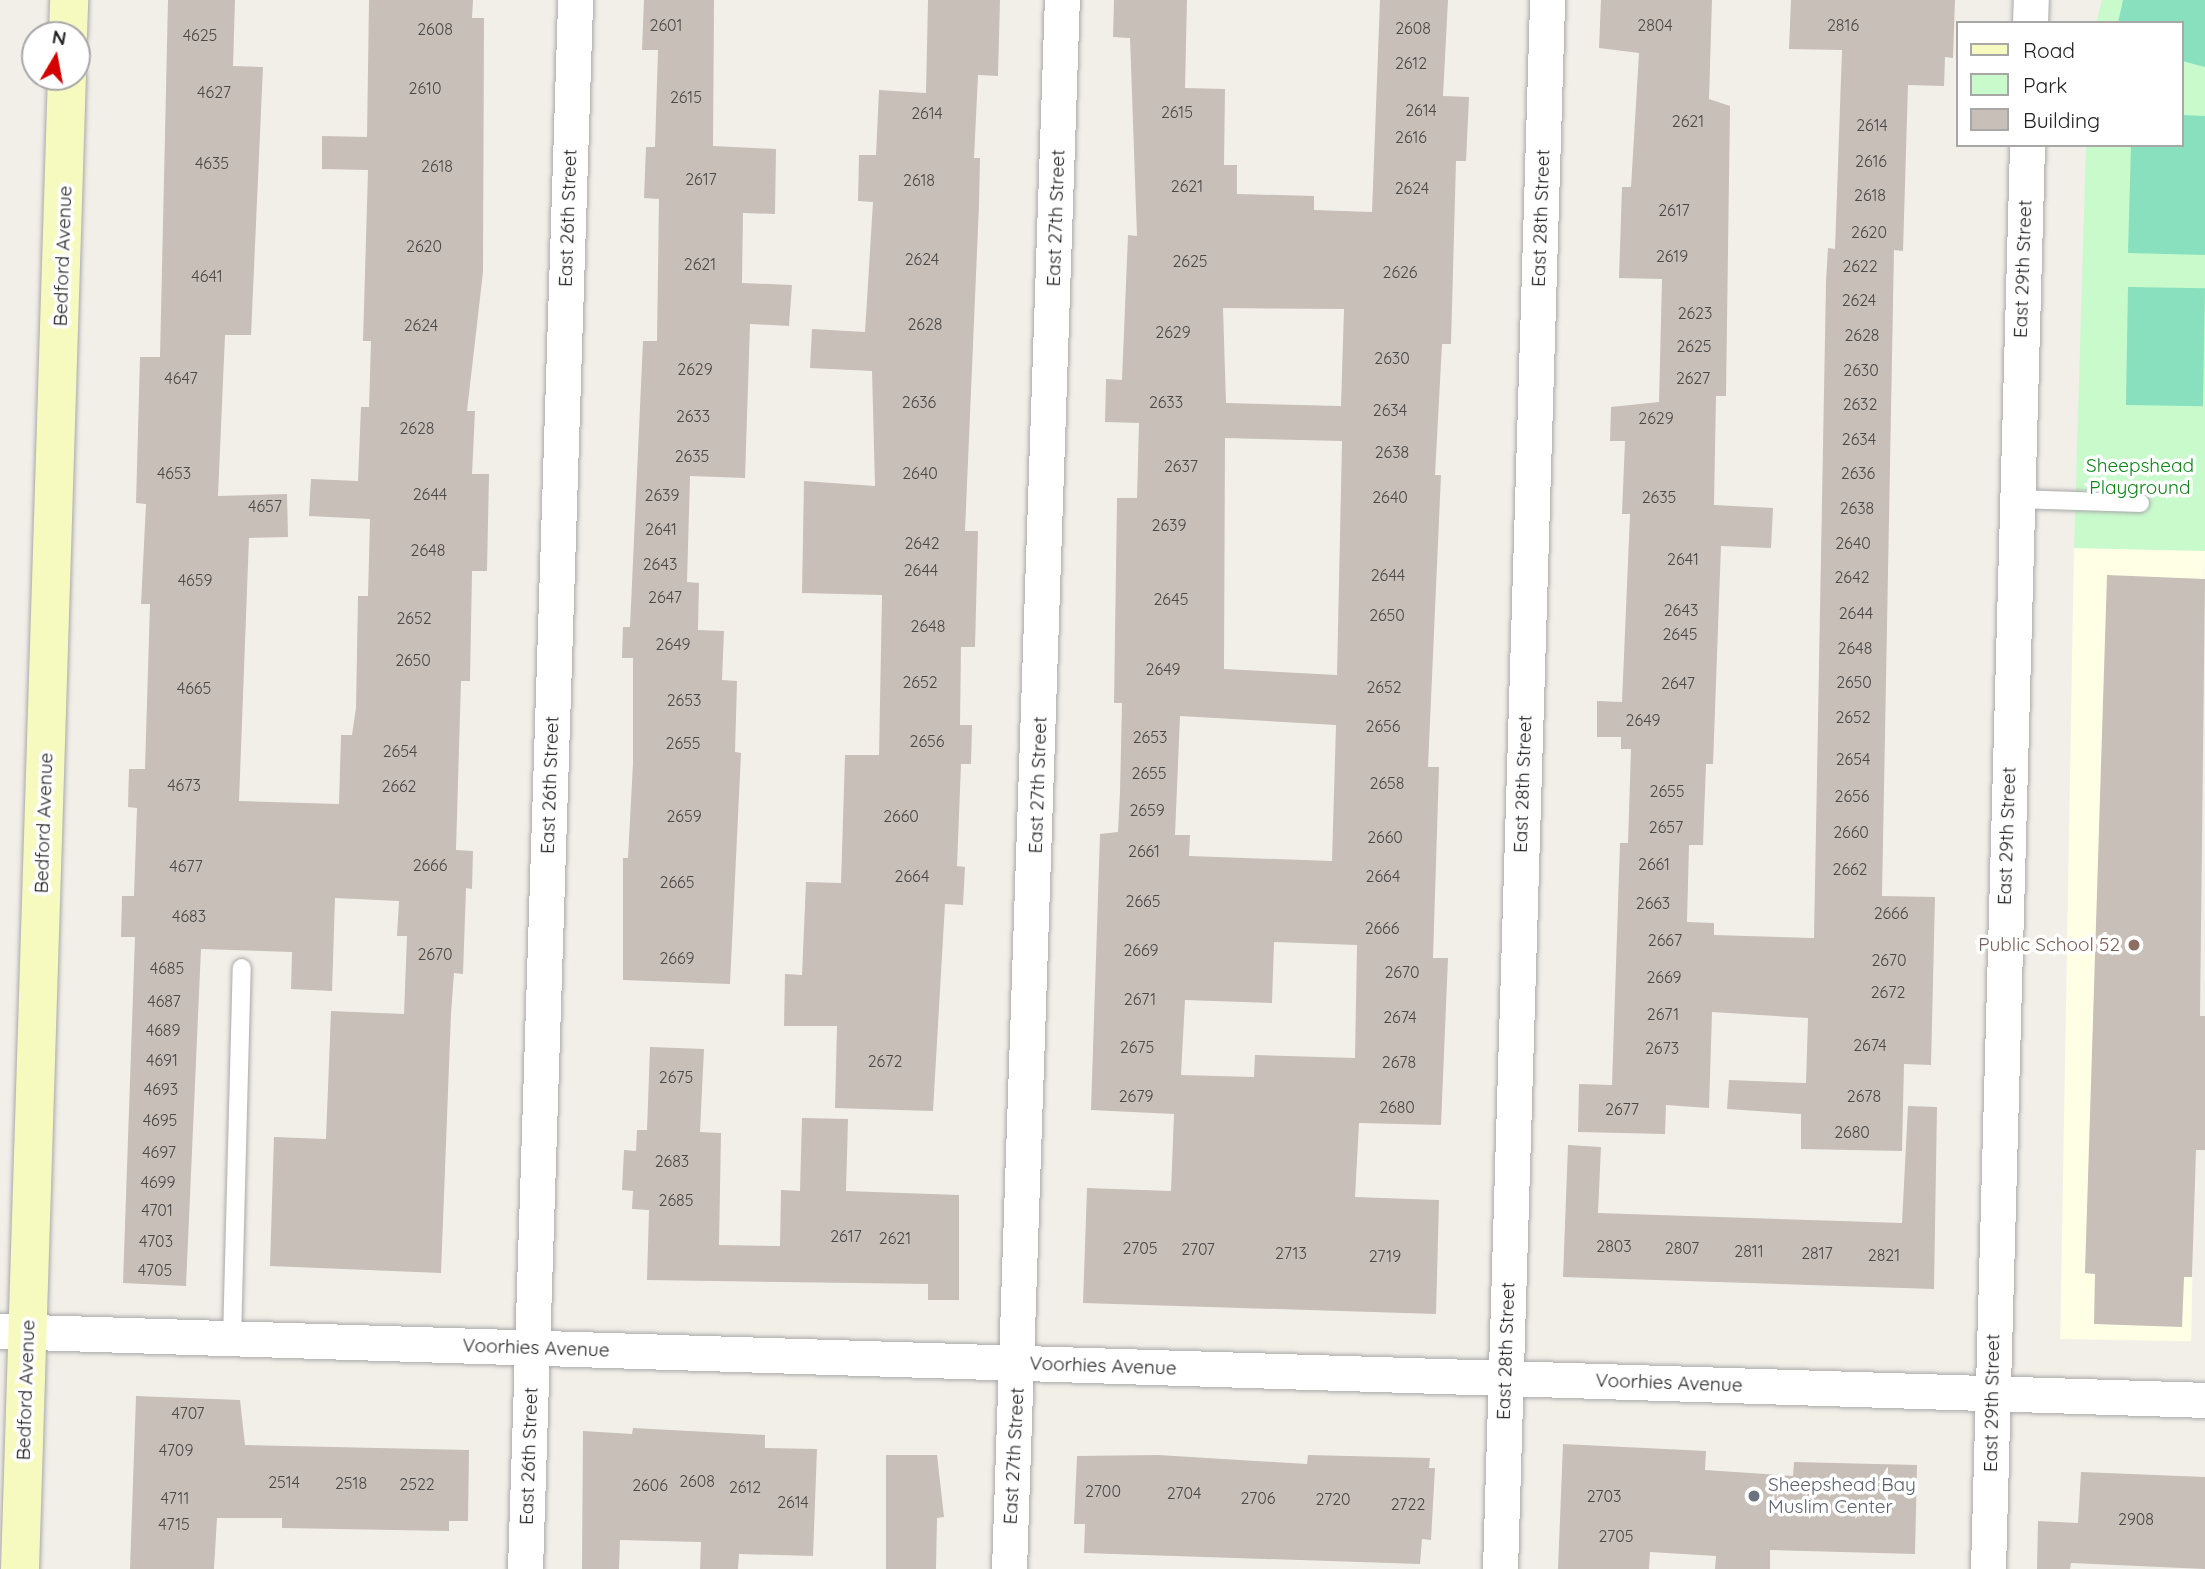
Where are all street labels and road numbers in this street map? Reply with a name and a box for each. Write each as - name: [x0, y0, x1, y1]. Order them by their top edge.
- street label: East 26th Street: [554, 149, 582, 287]
- street label: East 27th Street: [1042, 149, 1070, 287]
- street label: East 28th Street: [1527, 149, 1555, 287]
- street label: Bedford Avenue: [49, 185, 77, 327]
- street label: East 29th Street: [2009, 199, 2037, 339]
- street label: East 28th Street: [1509, 715, 1537, 853]
- street label: East 26th Street: [536, 716, 564, 854]
- street label: East 27th Street: [1024, 716, 1052, 854]
- street label: Bedford Avenue: [30, 752, 58, 894]
- street label: East 29th Street: [1993, 766, 2021, 906]
- street label: East 28th Street: [1492, 1282, 1520, 1420]
- street label: Bedford Avenue: [12, 1319, 40, 1461]
- street label: Voorhies Avenue: [462, 1334, 610, 1362]
- street label: East 29th Street: [1979, 1334, 2005, 1472]
- street label: Voorhies Avenue: [1029, 1352, 1177, 1380]
- street label: Voorhies Avenue: [1595, 1369, 1743, 1397]
- street label: East 26th Street: [515, 1387, 543, 1525]
- street label: East 27th Street: [999, 1387, 1029, 1525]

